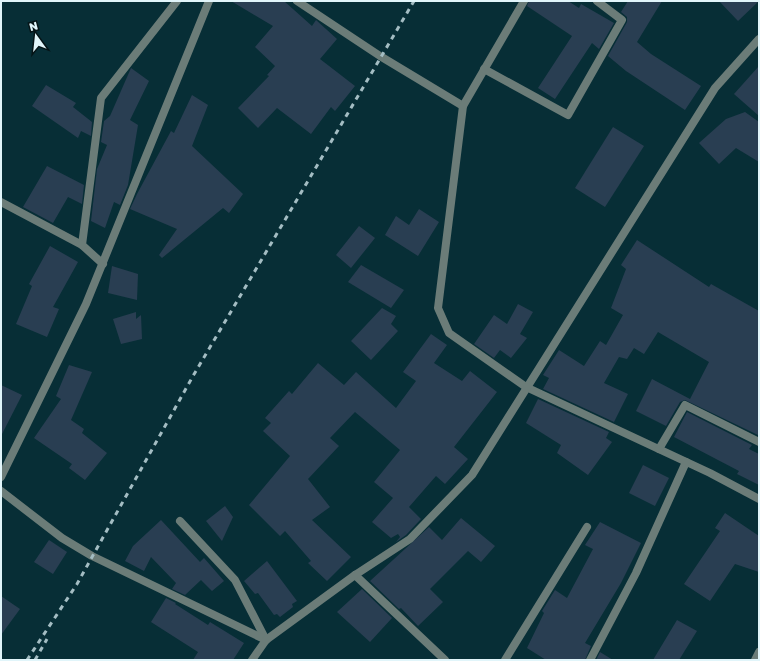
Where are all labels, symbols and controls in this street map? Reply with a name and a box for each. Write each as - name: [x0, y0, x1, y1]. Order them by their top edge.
- north arrow: [16, 16, 56, 56]
- text: N: [28, 18, 39, 33]

